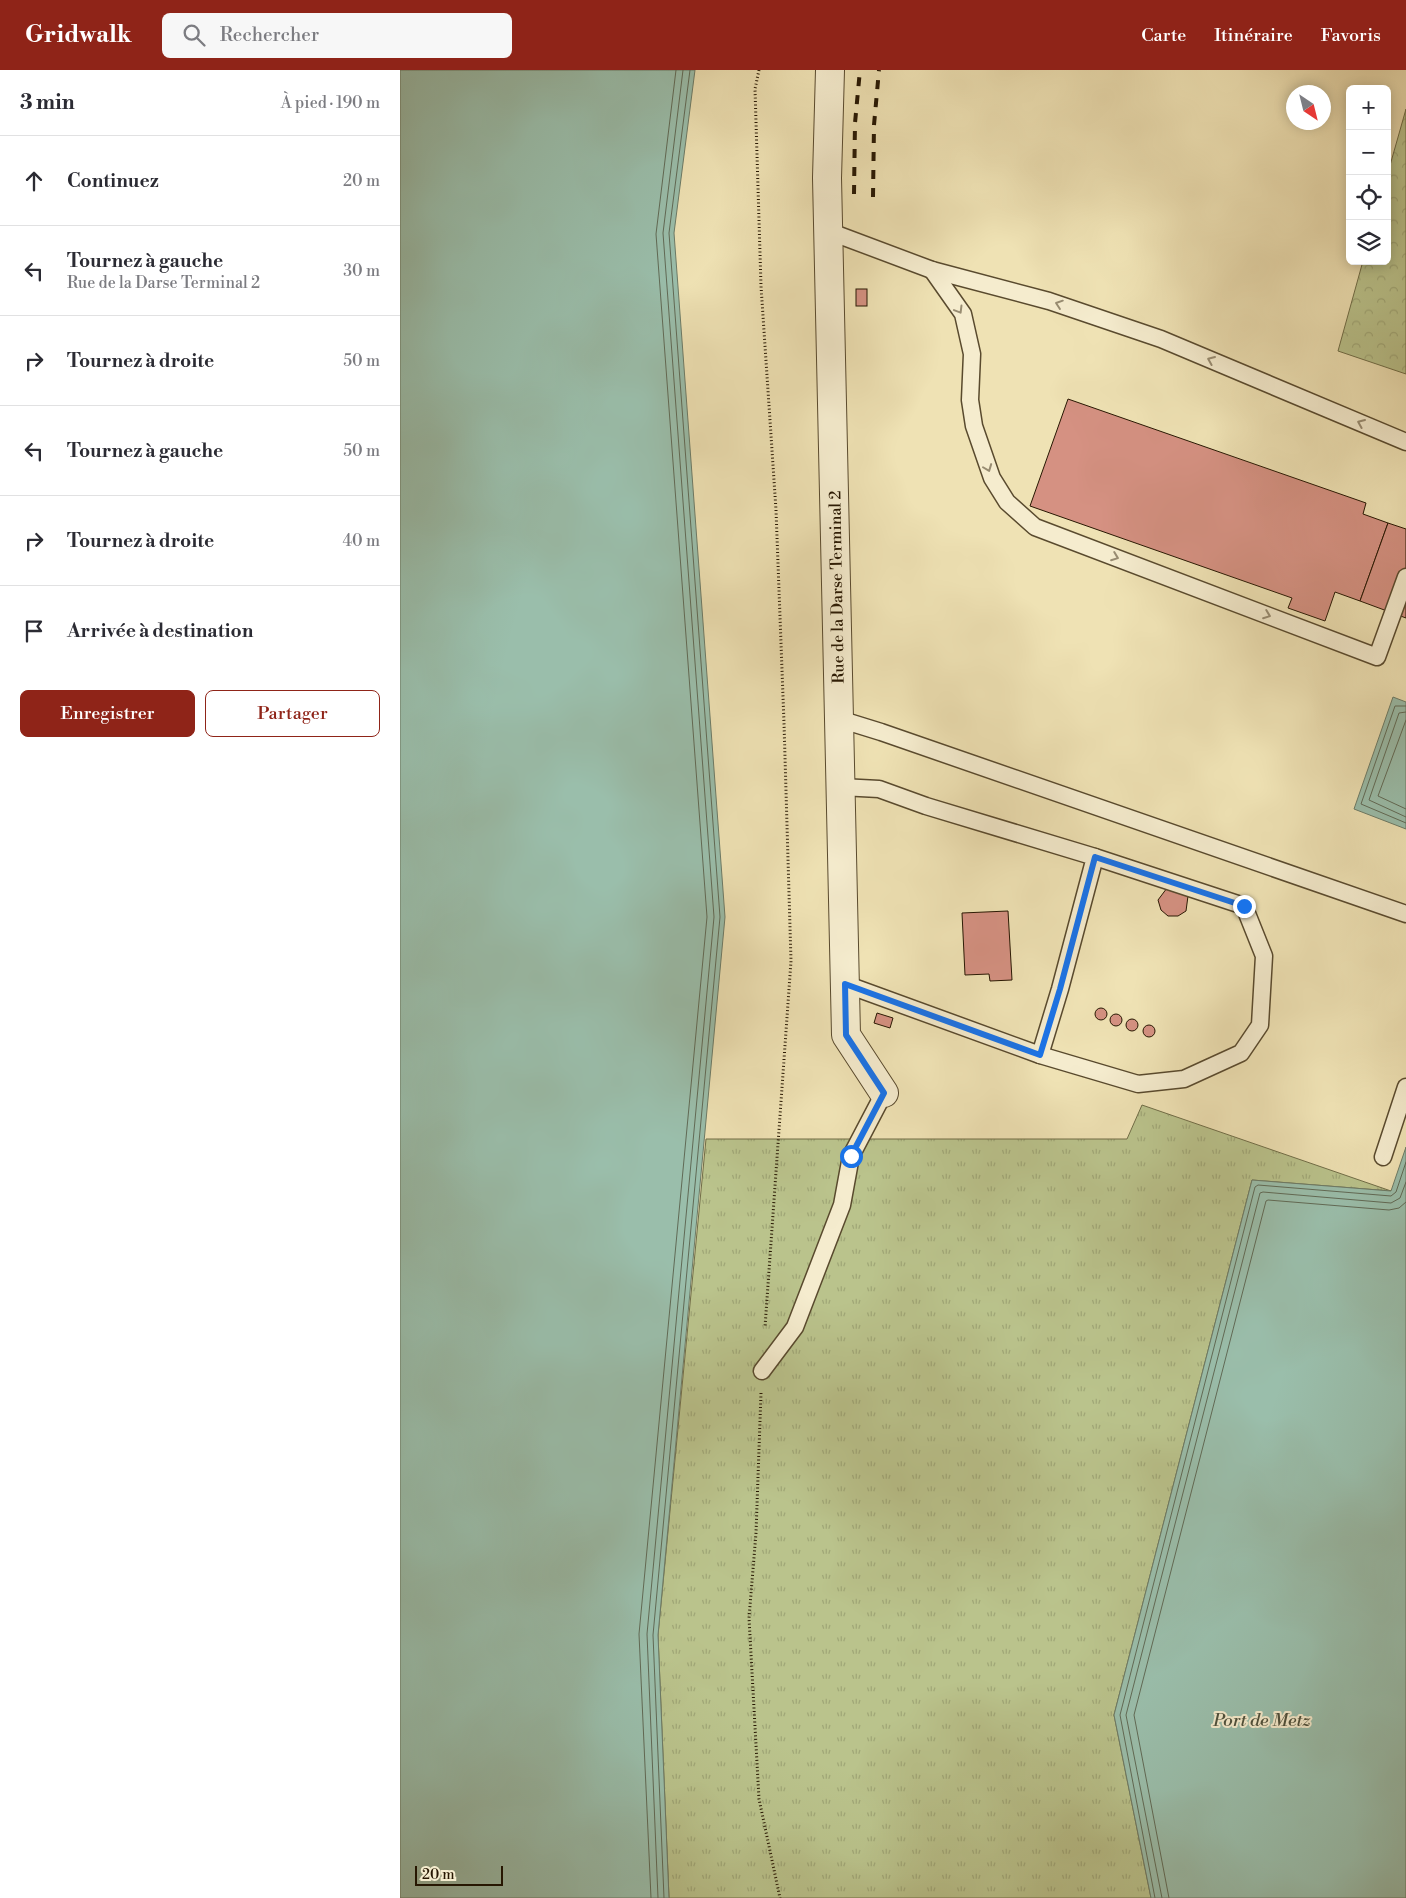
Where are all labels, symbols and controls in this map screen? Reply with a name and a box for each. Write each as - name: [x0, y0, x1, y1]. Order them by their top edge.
- search box: [162, 13, 512, 58]
- text: Gridwalk: [25, 20, 132, 50]
- icon: search: [180, 21, 208, 49]
- text: Rechercher: [220, 23, 319, 47]
- text: Carte: [1141, 24, 1186, 47]
- text: Itinéraire: [1214, 24, 1293, 47]
- text: Favoris: [1321, 24, 1381, 47]
- north arrow: [1286, 85, 1331, 130]
- map controls: [1346, 85, 1391, 265]
- button: +: [1346, 85, 1391, 130]
- text: 3 min: [20, 90, 75, 116]
- text: À pied · 190 m: [281, 93, 380, 113]
- button: −: [1346, 130, 1391, 175]
- icon: ahead: [20, 167, 48, 195]
- text: Continuez: [67, 169, 159, 193]
- text: 20 m: [343, 171, 380, 191]
- button: locate: [1346, 175, 1391, 220]
- button: layers: [1346, 220, 1391, 265]
- text: Tournez à gauche: [67, 249, 223, 273]
- icon: left: [20, 257, 48, 285]
- text: 30 m: [343, 261, 380, 281]
- text: Rue de la Darse Terminal 2: [67, 273, 260, 293]
- one-way arrow: [1055, 300, 1063, 310]
- one-way arrow: [953, 305, 963, 314]
- icon: right: [20, 347, 48, 375]
- text: Tournez à droite: [67, 349, 214, 373]
- text: 50 m: [343, 351, 380, 371]
- one-way arrow: [1207, 356, 1216, 367]
- one-way arrow: [1357, 419, 1366, 429]
- icon: left: [20, 437, 48, 465]
- text: Tournez à gauche: [67, 439, 223, 463]
- text: 50 m: [343, 441, 380, 461]
- one-way arrow: [982, 463, 992, 472]
- street label: Rue de la Darse Terminal 2: [825, 490, 849, 684]
- icon: right: [20, 527, 48, 555]
- text: Tournez à droite: [67, 529, 214, 553]
- text: 40 m: [343, 531, 380, 551]
- one-way arrow: [1110, 551, 1119, 561]
- one-way arrow: [1262, 609, 1271, 619]
- icon: arrive: [20, 617, 48, 645]
- text: Arrivée à destination: [67, 619, 253, 643]
- button: Enregistrer: [20, 690, 195, 737]
- button: Partager: [205, 690, 380, 737]
- route end: [1233, 895, 1256, 918]
- route start: [840, 1145, 863, 1168]
- water label: Port de Metz: [1212, 1709, 1311, 1732]
- scale bar: [415, 1863, 502, 1886]
- text: 20 m: [422, 1866, 454, 1884]

